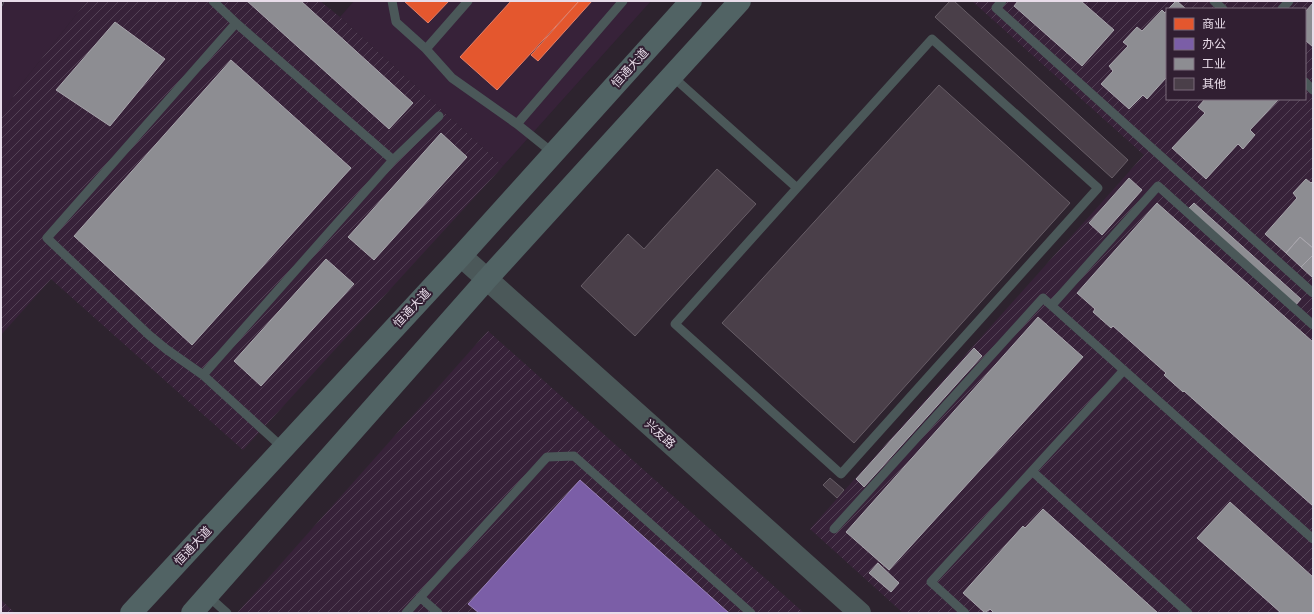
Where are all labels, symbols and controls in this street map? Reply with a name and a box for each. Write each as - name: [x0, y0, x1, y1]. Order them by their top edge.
- legend: [1166, 8, 1306, 100]
- text: 商业: [1202, 15, 1226, 33]
- text: 办公: [1202, 35, 1226, 53]
- street label: 恒通大道: [607, 44, 653, 92]
- text: 工业: [1202, 55, 1226, 73]
- text: 其他: [1202, 75, 1226, 93]
- street label: 恒通大道: [389, 284, 435, 332]
- street label: 兴友路: [641, 415, 679, 453]
- street label: 恒通大道: [170, 522, 216, 570]

